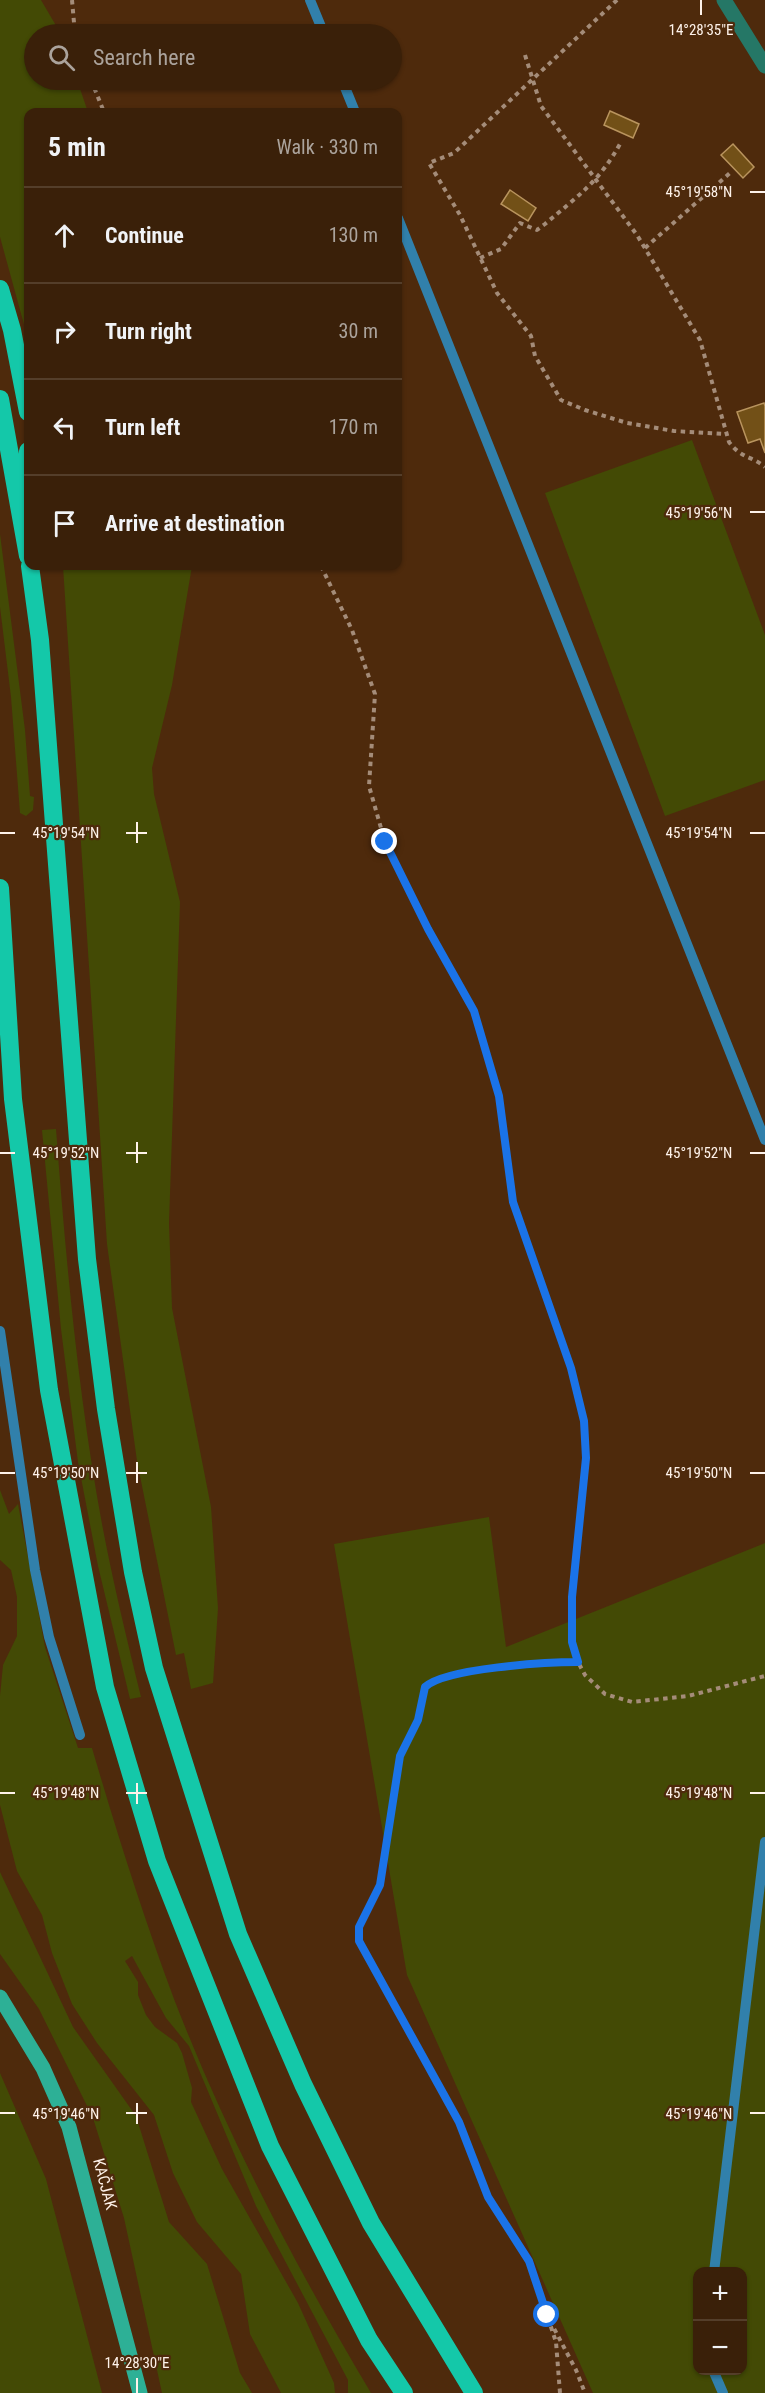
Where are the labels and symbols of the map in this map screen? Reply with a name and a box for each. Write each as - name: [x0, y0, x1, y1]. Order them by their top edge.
- text: 14°28'35"E: [669, 21, 733, 39]
- text: 45°19'58"N: [666, 183, 732, 201]
- text: 45°19'56"N: [666, 504, 732, 522]
- text: 45°19'54"N: [33, 824, 99, 842]
- text: 45°19'54"N: [666, 824, 732, 842]
- route end: [371, 828, 397, 854]
- text: 45°19'52"N: [33, 1144, 99, 1162]
- text: 45°19'52"N: [666, 1144, 732, 1162]
- text: 45°19'50"N: [33, 1464, 99, 1482]
- text: 45°19'50"N: [666, 1464, 732, 1482]
- text: 45°19'48"N: [33, 1784, 99, 1802]
- text: 45°19'48"N: [666, 1784, 732, 1802]
- text: 45°19'46"N: [33, 2105, 99, 2123]
- text: 45°19'46"N: [666, 2105, 732, 2123]
- street label: KAČJAK: [89, 2156, 122, 2212]
- route start: [533, 2301, 559, 2327]
- text: 14°28'30"E: [105, 2354, 169, 2372]

